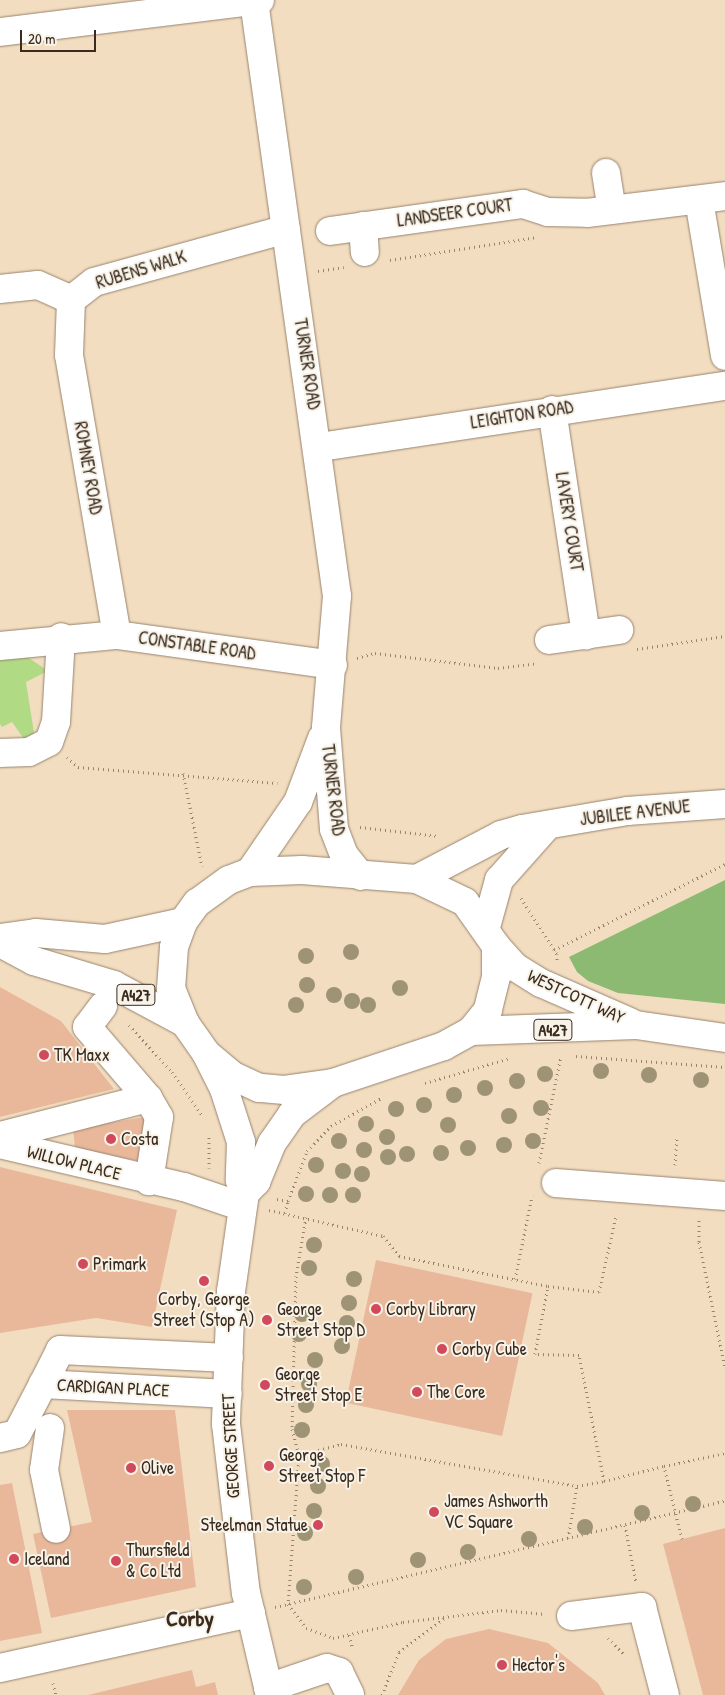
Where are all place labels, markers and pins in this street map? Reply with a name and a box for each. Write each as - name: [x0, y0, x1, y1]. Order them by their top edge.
- place label: TK Maxx: [54, 1044, 110, 1066]
- marker: TK Maxx: [38, 1049, 50, 1061]
- place label: Costa: [121, 1128, 158, 1150]
- marker: Costa: [105, 1133, 117, 1145]
- place label: Primark: [93, 1253, 146, 1275]
- marker: Primark: [77, 1258, 89, 1270]
- marker: Corby, George Street (Stop A): [198, 1275, 210, 1287]
- place label: Corby, George Street (Stop A): [154, 1289, 254, 1332]
- place label: Corby Library: [386, 1298, 476, 1320]
- place label: George Street Stop D: [277, 1299, 365, 1342]
- marker: Corby Library: [370, 1303, 382, 1315]
- marker: George Street Stop D: [261, 1314, 273, 1326]
- place label: Corby Cube: [452, 1338, 527, 1360]
- marker: Corby Cube: [436, 1343, 448, 1355]
- place label: George Street Stop E: [275, 1364, 363, 1406]
- marker: George Street Stop E: [259, 1379, 271, 1391]
- place label: The Core: [427, 1381, 485, 1403]
- marker: The Core: [411, 1386, 423, 1398]
- place label: George Street Stop F: [279, 1445, 365, 1488]
- place label: Olive: [141, 1457, 174, 1479]
- marker: George Street Stop F: [263, 1460, 275, 1472]
- marker: Olive: [125, 1462, 137, 1474]
- place label: James Ashworth VC Square: [444, 1491, 548, 1534]
- marker: James Ashworth VC Square: [428, 1506, 440, 1518]
- place label: Steelman Statue: [201, 1514, 308, 1536]
- marker: Steelman Statue: [312, 1519, 324, 1531]
- place label: Thursfield & Co Ltd: [126, 1540, 189, 1582]
- place label: Iceland: [24, 1548, 69, 1570]
- marker: Iceland: [8, 1553, 20, 1565]
- marker: Thursfield & Co Ltd: [110, 1555, 122, 1567]
- place label: Hector's: [512, 1654, 565, 1676]
- marker: Hector's: [496, 1659, 508, 1671]

